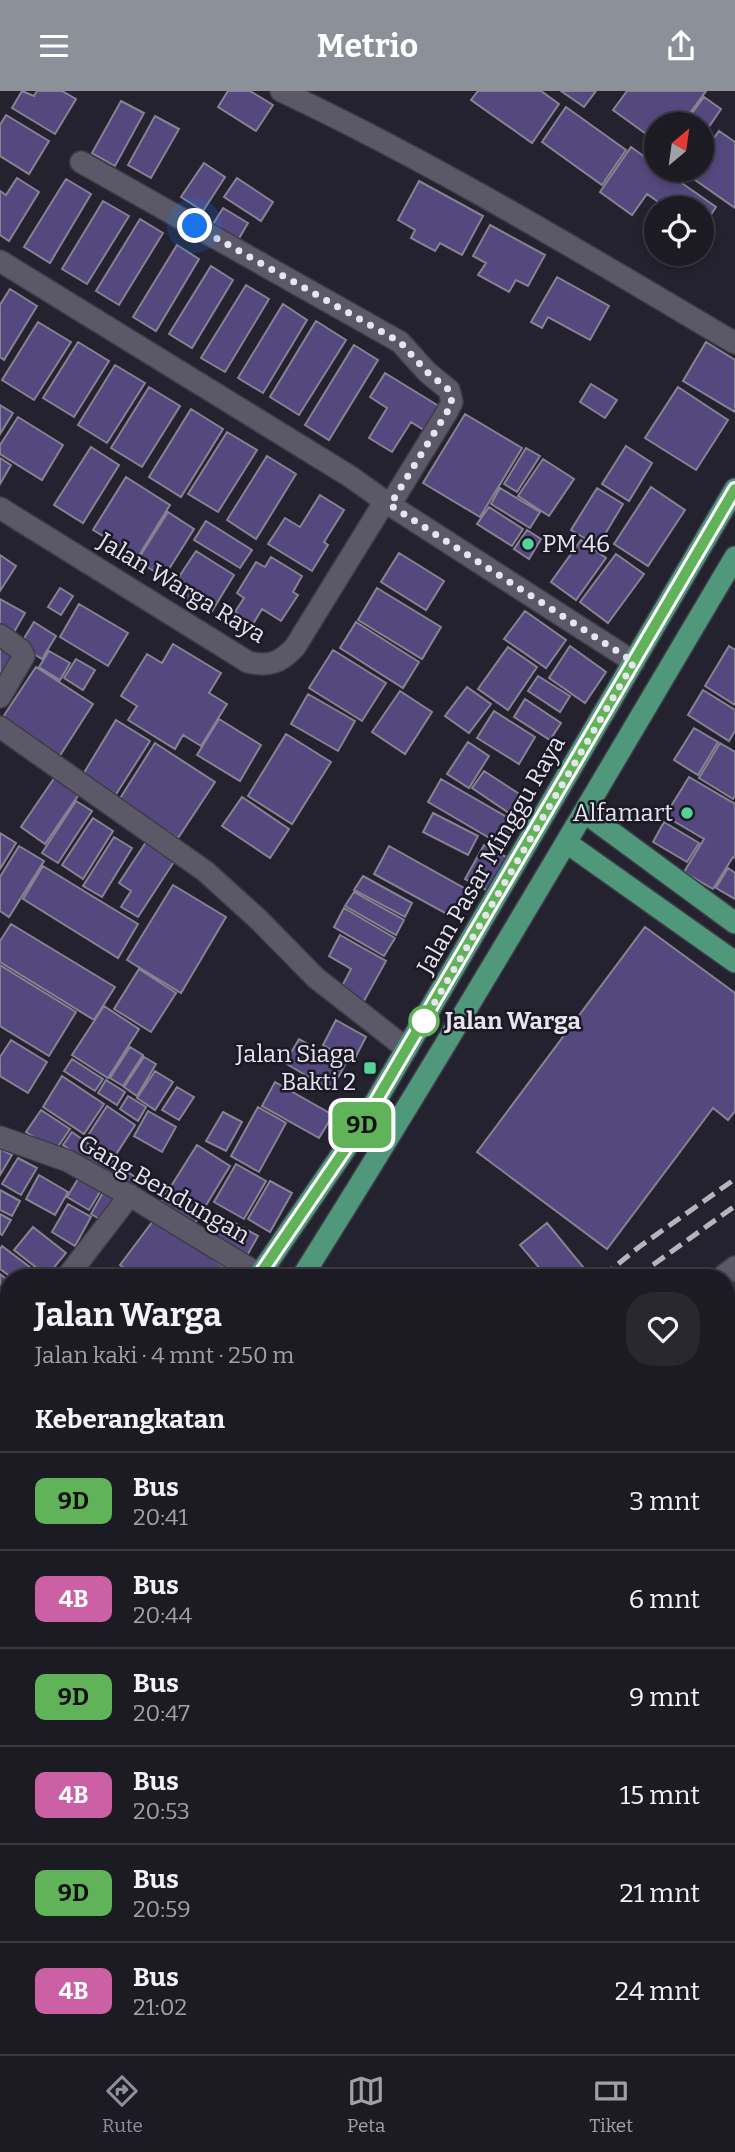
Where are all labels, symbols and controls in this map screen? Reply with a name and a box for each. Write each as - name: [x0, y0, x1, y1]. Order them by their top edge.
- icon: menu: [35, 27, 73, 65]
- text: Metrio: [317, 27, 418, 65]
- icon: share: [662, 27, 700, 65]
- north arrow: [644, 112, 714, 182]
- map controls: [644, 112, 714, 266]
- button: locate: [644, 196, 714, 266]
- your location: [177, 208, 212, 243]
- street label: Jalan Warga Raya: [92, 526, 271, 649]
- place label: PM 46: [542, 530, 610, 558]
- marker: PM 46: [520, 536, 536, 552]
- street label: Jalan Pasar Minggu Raya: [411, 731, 571, 980]
- place label: Alfamart: [573, 799, 673, 827]
- marker: Alfamart: [679, 805, 695, 821]
- marker: Jalan Warga: [409, 1006, 439, 1036]
- place label: Jalan Warga: [443, 1007, 581, 1035]
- place label: Jalan Siaga Bakti 2: [235, 1040, 356, 1096]
- marker: Jalan Siaga Bakti 2: [362, 1060, 378, 1076]
- line badge: 9D: [330, 1102, 394, 1148]
- text: 9D: [346, 1111, 378, 1139]
- street label: Gang Bendungan: [73, 1129, 255, 1249]
- button: heart: [626, 1292, 700, 1366]
- text: Jalan Warga: [35, 1295, 222, 1335]
- text: Jalan kaki · 4 mnt · 250 m: [35, 1341, 294, 1369]
- text: Keberangkatan: [35, 1404, 225, 1435]
- text: Bus: [133, 1472, 179, 1503]
- text: 3 mnt: [629, 1486, 700, 1517]
- text: 9D: [58, 1487, 89, 1515]
- text: 20:41: [133, 1503, 188, 1531]
- text: Bus: [133, 1570, 179, 1601]
- text: 6 mnt: [629, 1584, 700, 1615]
- text: 4B: [58, 1585, 89, 1613]
- text: 20:44: [133, 1601, 192, 1629]
- text: Bus: [133, 1668, 179, 1699]
- text: 9 mnt: [629, 1682, 700, 1713]
- text: 9D: [58, 1683, 89, 1711]
- text: 20:47: [133, 1699, 190, 1727]
- text: Bus: [133, 1766, 179, 1797]
- text: 15 mnt: [620, 1780, 700, 1811]
- text: 4B: [58, 1781, 89, 1809]
- text: 20:53: [133, 1797, 190, 1825]
- text: Bus: [133, 1864, 179, 1895]
- text: 21 mnt: [619, 1878, 700, 1909]
- text: 9D: [58, 1879, 89, 1907]
- text: 20:59: [133, 1895, 191, 1923]
- text: Bus: [133, 1962, 179, 1993]
- text: 24 mnt: [615, 1976, 700, 2007]
- text: 4B: [58, 1977, 89, 2005]
- text: 21:02: [133, 1993, 187, 2021]
- tab: Rute: [102, 2072, 143, 2137]
- tab: Peta: [347, 2072, 385, 2137]
- tab: Tiket: [589, 2072, 633, 2137]

